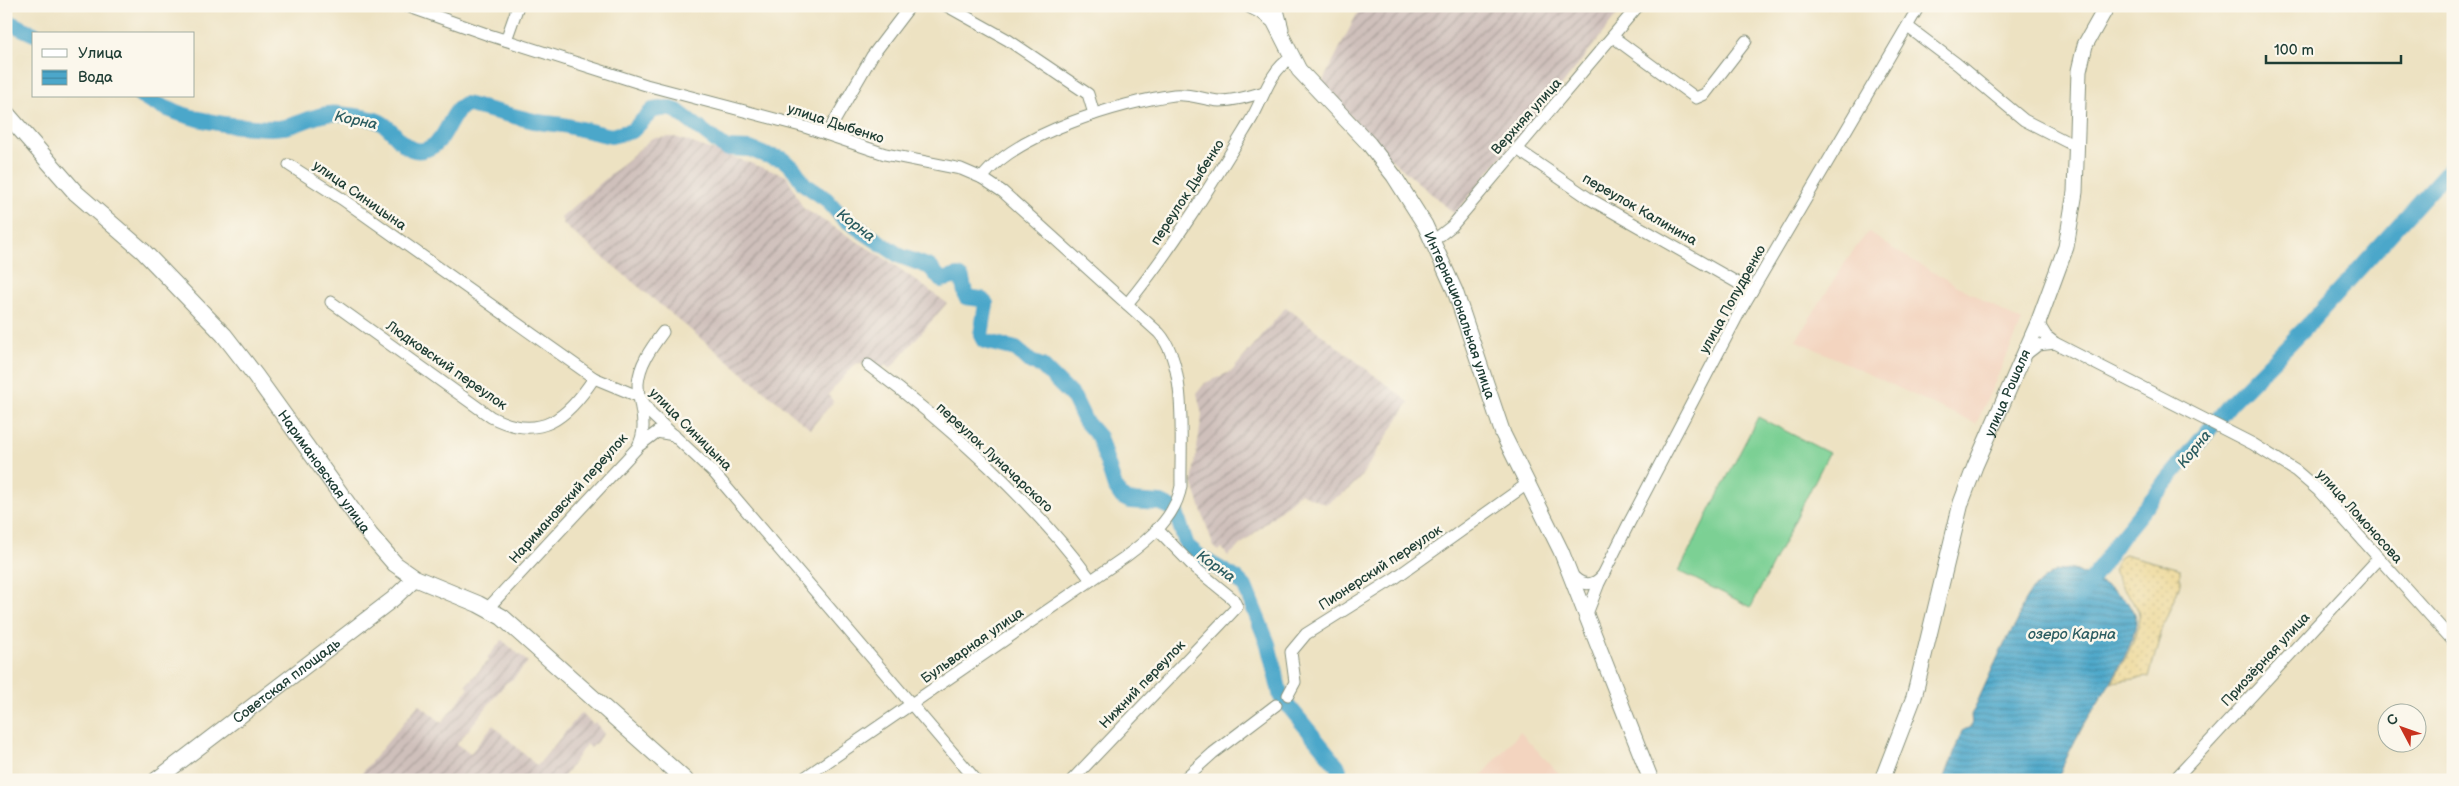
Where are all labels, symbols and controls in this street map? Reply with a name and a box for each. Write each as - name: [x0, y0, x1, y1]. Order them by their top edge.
- legend: [32, 32, 195, 98]
- scale bar: [2266, 32, 2402, 64]
- text: 100 m: [2274, 41, 2314, 60]
- text: Улица: [78, 44, 123, 63]
- text: Вода: [78, 68, 113, 87]
- street label: Верхняя улица: [1488, 74, 1566, 158]
- street label: улица Дыбенко: [785, 100, 886, 147]
- water label: Корна: [333, 107, 379, 134]
- street label: переулок Дыбенко: [1147, 136, 1228, 248]
- street label: улица Синицына: [310, 157, 410, 234]
- street label: переулок Калинина: [1579, 170, 1701, 250]
- water label: Корна: [833, 205, 879, 246]
- street label: Интернациональная улица: [1420, 229, 1499, 402]
- street label: улица Попудренко: [1696, 242, 1769, 357]
- street label: Людковский переулок: [382, 317, 511, 414]
- street label: улица Рошаля: [1981, 347, 2034, 439]
- street label: улица Синицына: [646, 384, 736, 475]
- street label: переулок Луначарского: [933, 399, 1057, 516]
- street label: Наримановская улица: [274, 407, 374, 537]
- water label: Корна: [2173, 426, 2215, 472]
- street label: Наримановский переулок: [505, 429, 632, 567]
- street label: улица Ломоносова: [2313, 466, 2407, 567]
- street label: Пионерский переулок: [1315, 521, 1446, 614]
- water label: Корна: [1193, 546, 1239, 587]
- street label: Бульварная улица: [918, 603, 1027, 687]
- street label: Приозёрная улица: [2217, 608, 2314, 710]
- water label: озеро Карна: [2028, 625, 2116, 644]
- street label: Советская площадь: [230, 634, 344, 727]
- street label: Нижний переулок: [1096, 636, 1189, 732]
- north arrow: [2376, 704, 2426, 754]
- text: С: [2383, 710, 2402, 729]

